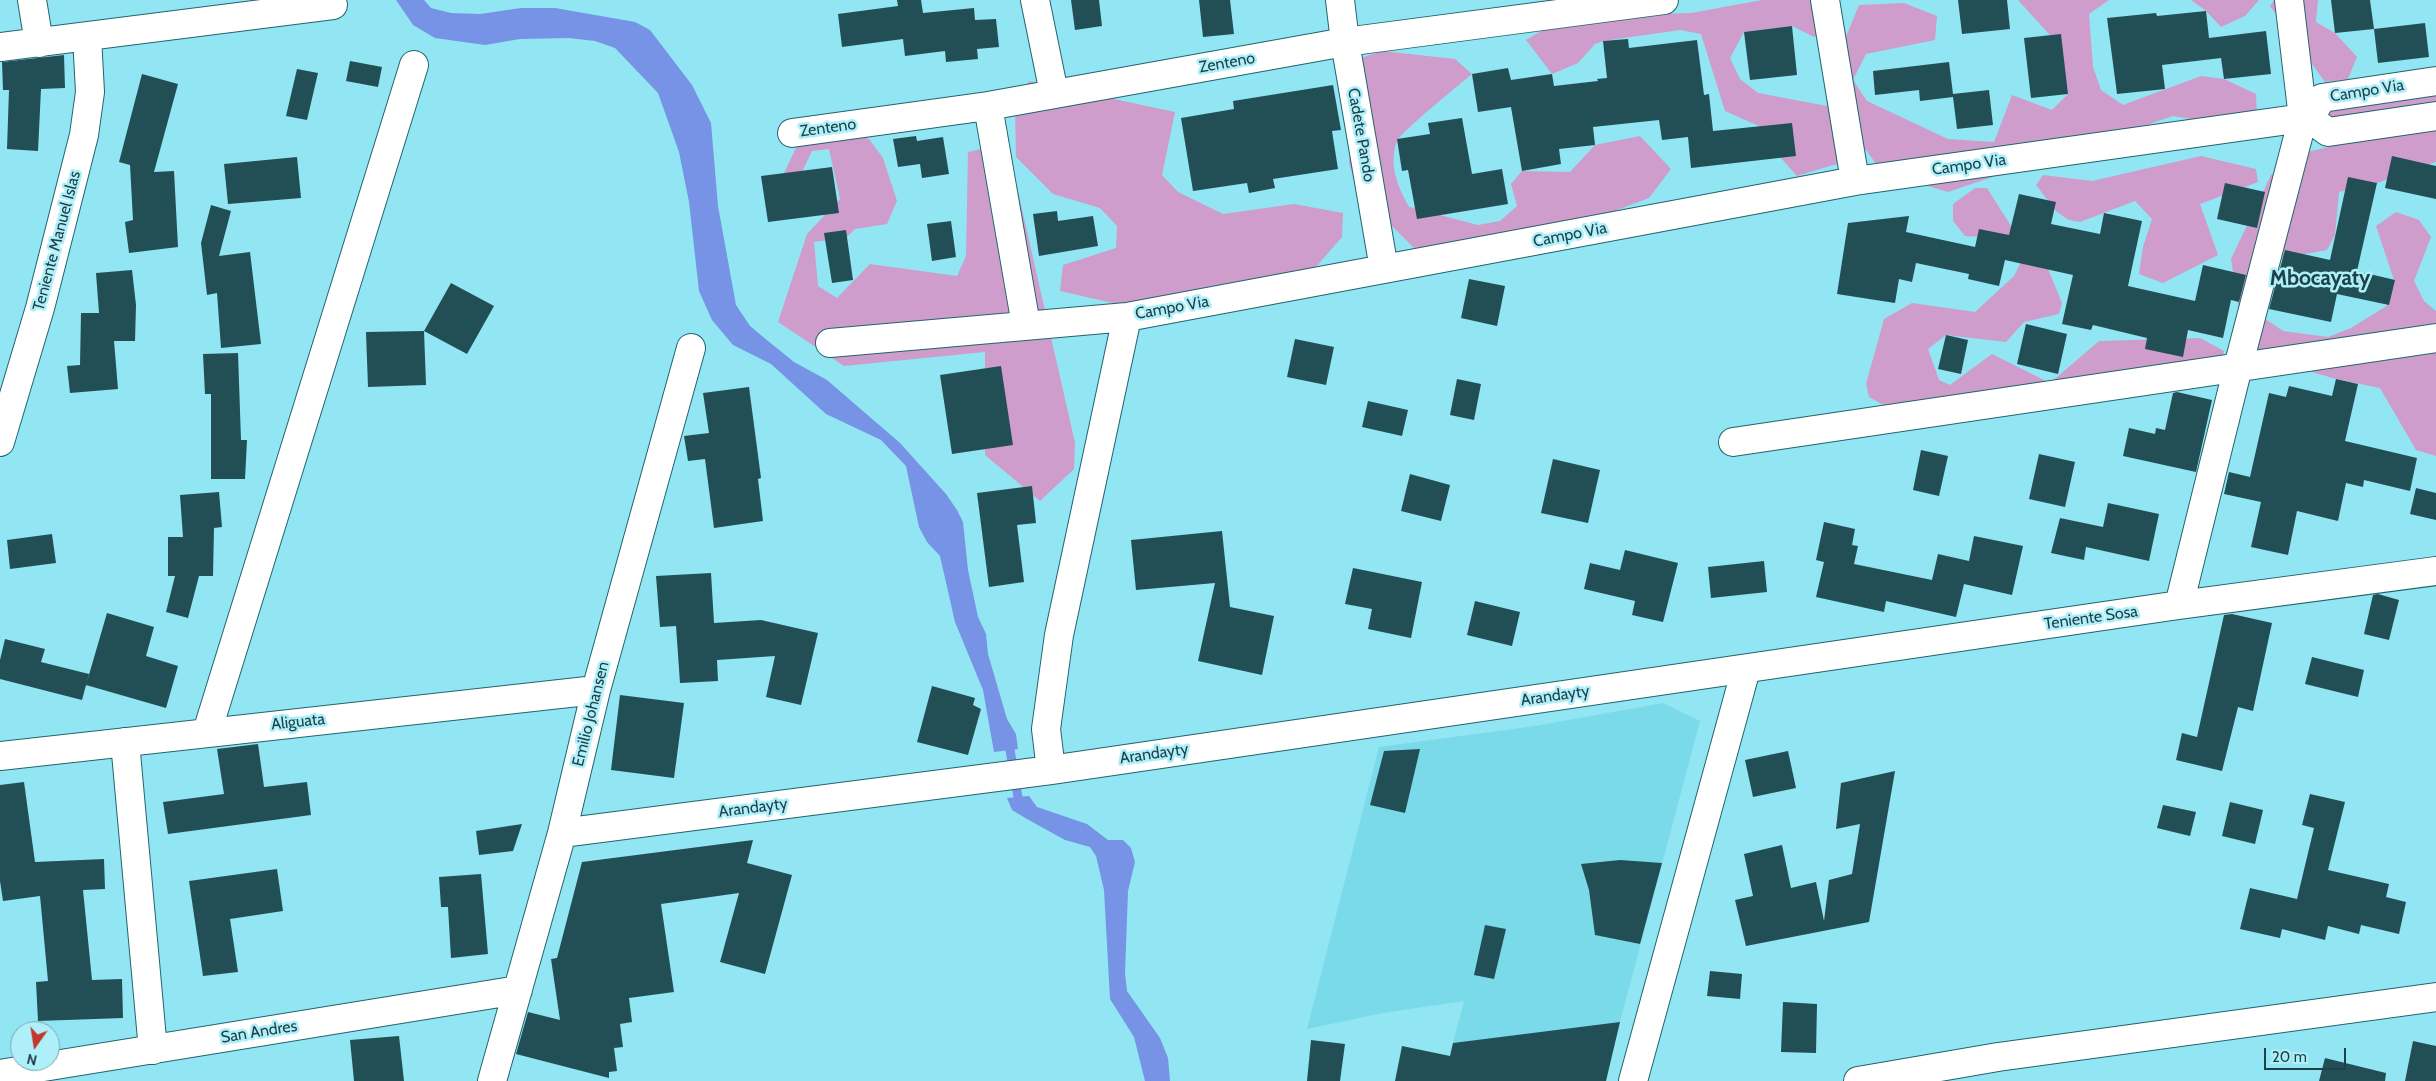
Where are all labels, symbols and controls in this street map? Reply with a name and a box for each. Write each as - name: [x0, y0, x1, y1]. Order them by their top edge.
- street label: Zenteno: [1197, 49, 1257, 77]
- street label: Campo Via: [2329, 76, 2405, 106]
- street label: Cadete Pando: [1343, 87, 1379, 183]
- street label: Zenteno: [799, 115, 857, 141]
- street label: Campo Via: [1931, 150, 2007, 180]
- street label: Teniente Manuel Islas: [29, 169, 85, 313]
- street label: Campo Via: [1532, 218, 1608, 252]
- district label: Mbocayaty: [2270, 266, 2370, 292]
- street label: Campo Via: [1134, 292, 1210, 324]
- street label: Teniente Sosa: [2043, 602, 2139, 634]
- street label: Emilio Johansen: [569, 660, 613, 768]
- street label: Arandayty: [1519, 682, 1591, 710]
- street label: Aliguata: [270, 710, 326, 734]
- street label: Arandayty: [1118, 740, 1190, 768]
- street label: Arandayty: [717, 794, 789, 822]
- street label: San Andres: [220, 1017, 298, 1047]
- north arrow: [10, 1021, 60, 1071]
- scale bar: [2266, 1038, 2348, 1070]
- text: 20 m: [2272, 1048, 2307, 1066]
- text: N: [25, 1050, 39, 1070]

